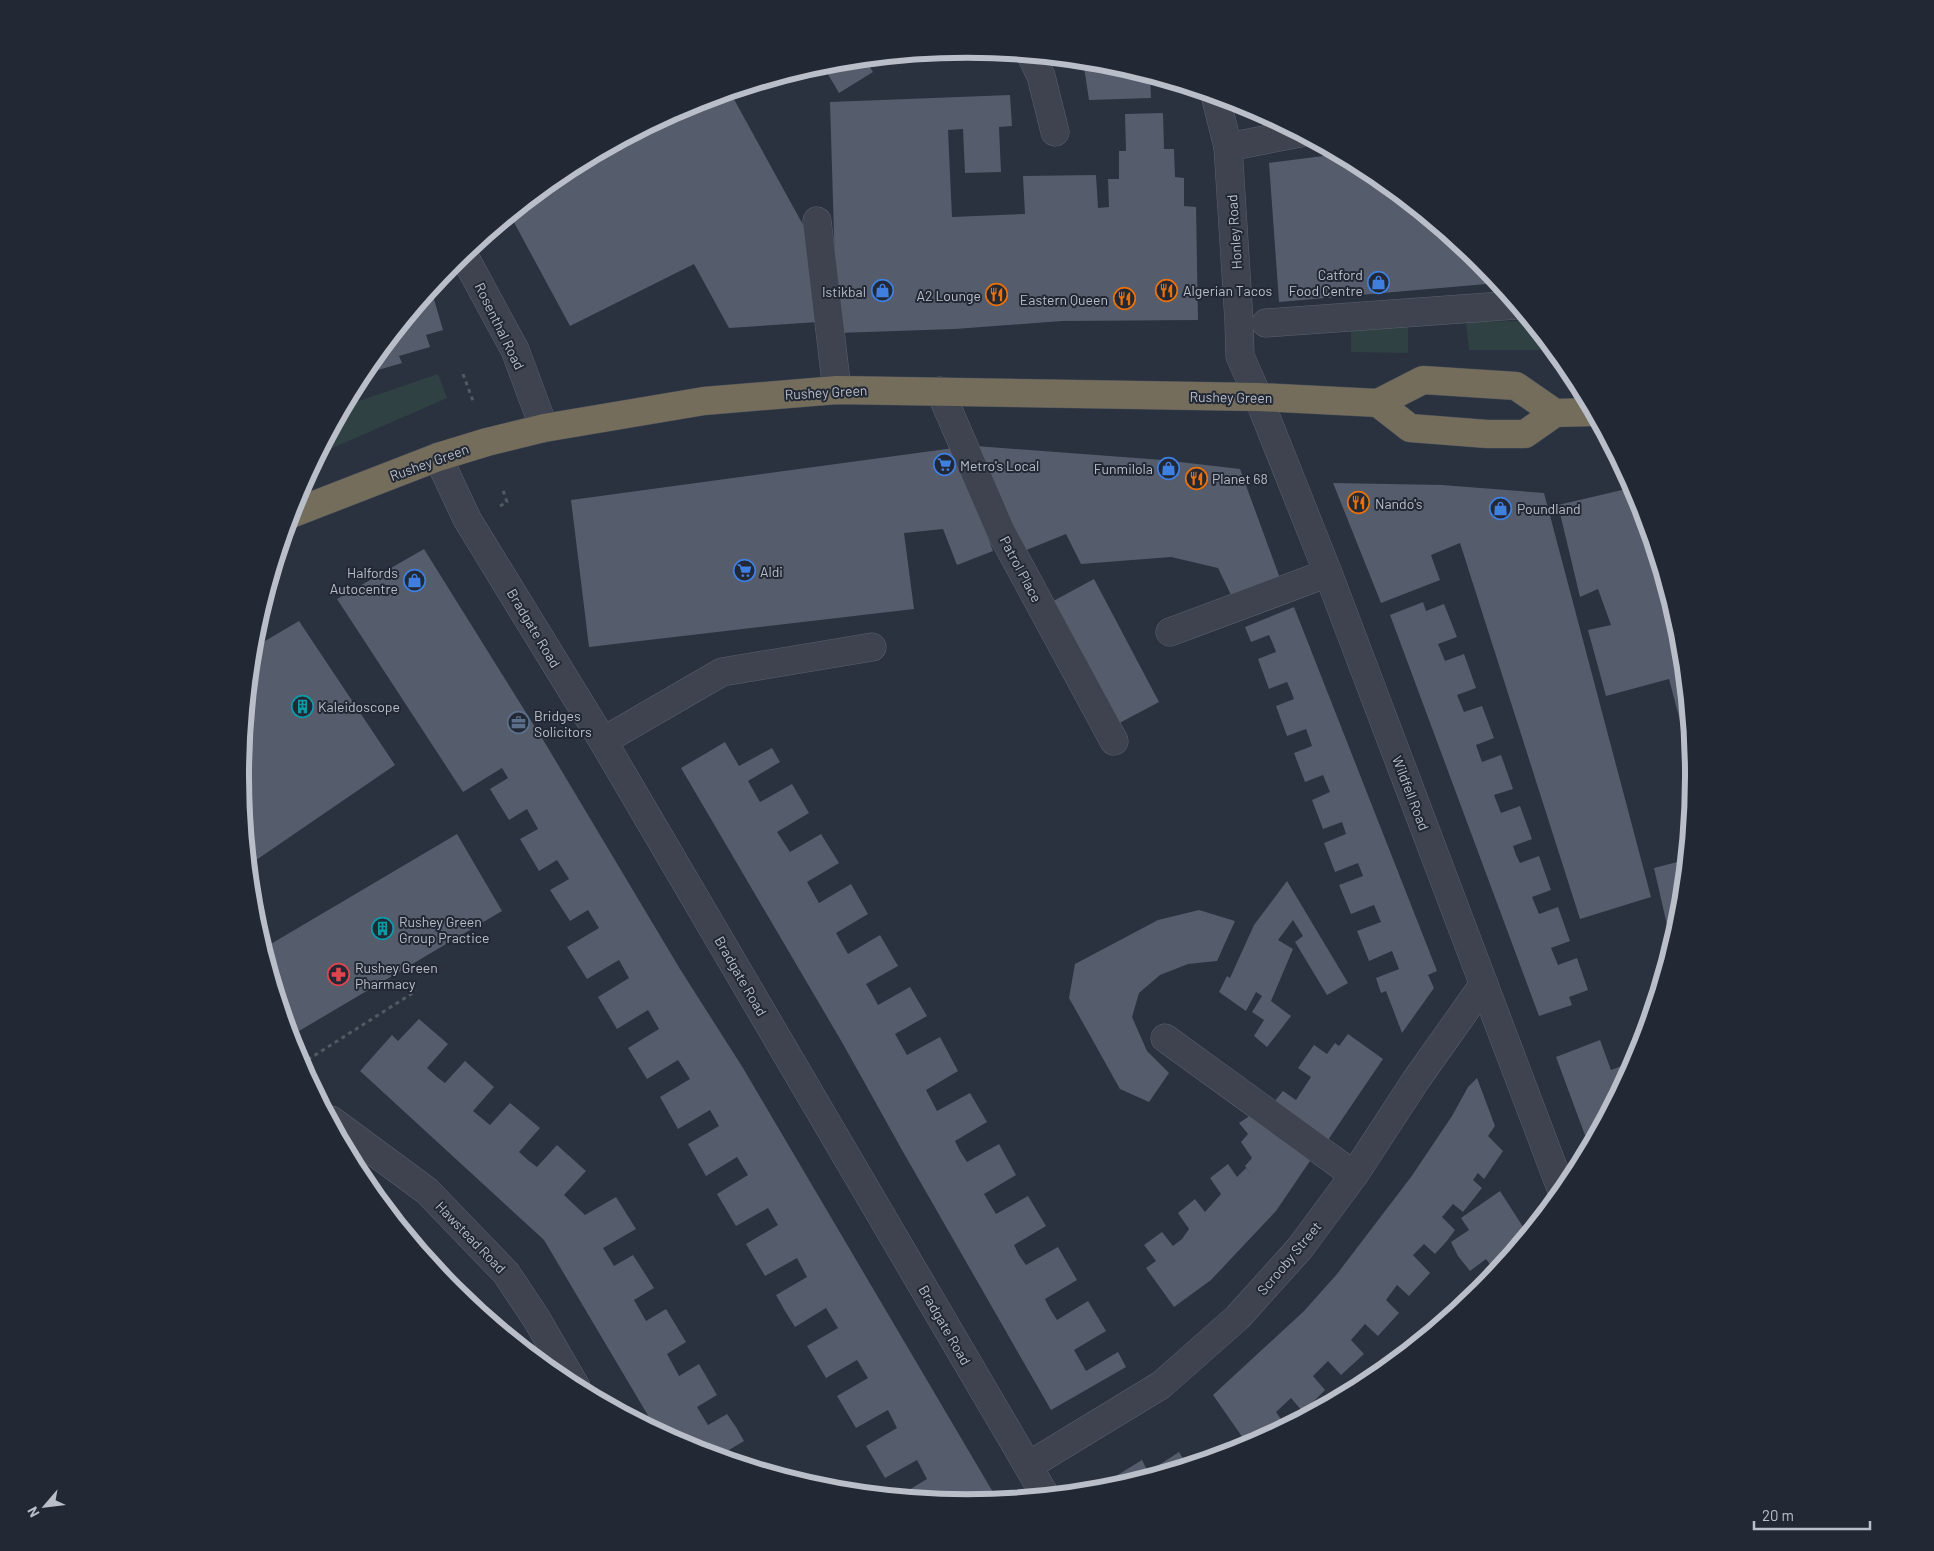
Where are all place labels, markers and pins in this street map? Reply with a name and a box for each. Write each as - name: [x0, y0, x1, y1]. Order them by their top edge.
- place label: Catford Food Centre: [1289, 266, 1363, 299]
- shop icon: Catford Food Centre: [1367, 270, 1391, 294]
- restaurant icon: Algerian Tacos: [1155, 278, 1179, 302]
- shop icon: Istikbal: [870, 279, 894, 303]
- place label: Algerian Tacos: [1183, 282, 1273, 299]
- place label: Istikbal: [822, 283, 866, 300]
- restaurant icon: A2 Lounge: [985, 283, 1009, 307]
- place label: A2 Lounge: [917, 287, 981, 304]
- restaurant icon: Eastern Queen: [1112, 287, 1136, 311]
- place label: Eastern Queen: [1020, 291, 1108, 308]
- supermarket icon: Metro's Local: [932, 453, 956, 477]
- shop icon: Funmilola: [1157, 456, 1181, 480]
- place label: Metro's Local: [960, 457, 1039, 474]
- place label: Funmilola: [1094, 460, 1153, 477]
- restaurant icon: Planet 68: [1184, 466, 1208, 490]
- place label: Planet 68: [1212, 470, 1268, 487]
- restaurant icon: Nando's: [1347, 491, 1371, 515]
- place label: Nando's: [1375, 495, 1423, 512]
- shop icon: Poundland: [1489, 496, 1513, 520]
- place label: Poundland: [1517, 500, 1581, 517]
- supermarket icon: Aldi: [732, 559, 756, 583]
- place label: Aldi: [760, 563, 783, 580]
- place label: Halfords Autocentre: [330, 564, 398, 597]
- shop icon: Halfords Autocentre: [402, 568, 426, 592]
- building icon: Kaleidoscope: [290, 694, 314, 718]
- place label: Kaleidoscope: [318, 698, 400, 715]
- place label: Bridges Solicitors: [534, 707, 592, 740]
- office icon: Bridges Solicitors: [506, 711, 530, 735]
- place label: Rushey Green Group Practice: [399, 913, 489, 946]
- building icon: Rushey Green Group Practice: [371, 917, 395, 941]
- place label: Rushey Green Pharmacy: [355, 959, 438, 992]
- pharmacy icon: Rushey Green Pharmacy: [327, 963, 351, 987]

